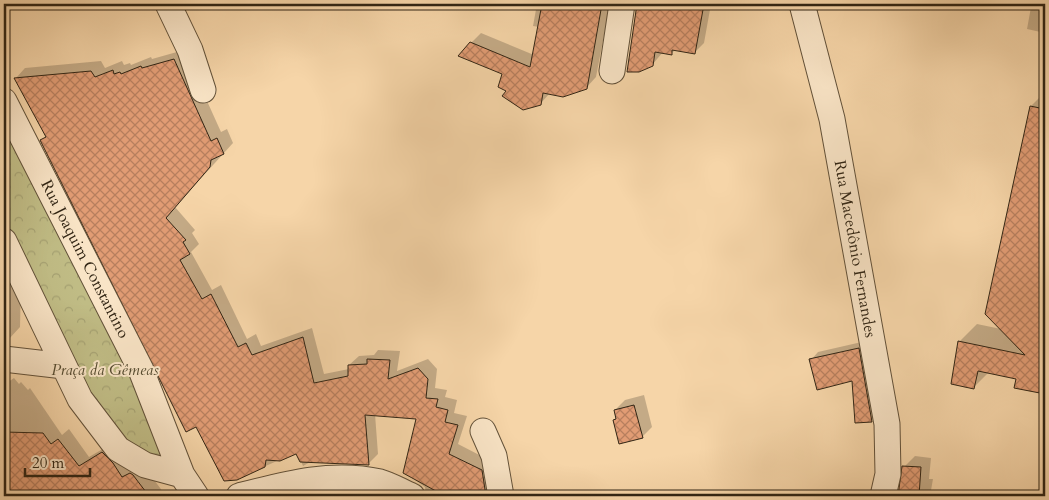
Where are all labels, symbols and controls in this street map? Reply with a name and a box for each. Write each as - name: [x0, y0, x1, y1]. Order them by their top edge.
- street label: Rua Macedônio Fernandes: [829, 159, 881, 339]
- street label: Rua Joaquim Constantino: [35, 176, 135, 342]
- park label: Praça da Gêmeas: [51, 359, 159, 381]
- scale bar: [25, 445, 90, 477]
- text: 20 m: [32, 453, 64, 473]

